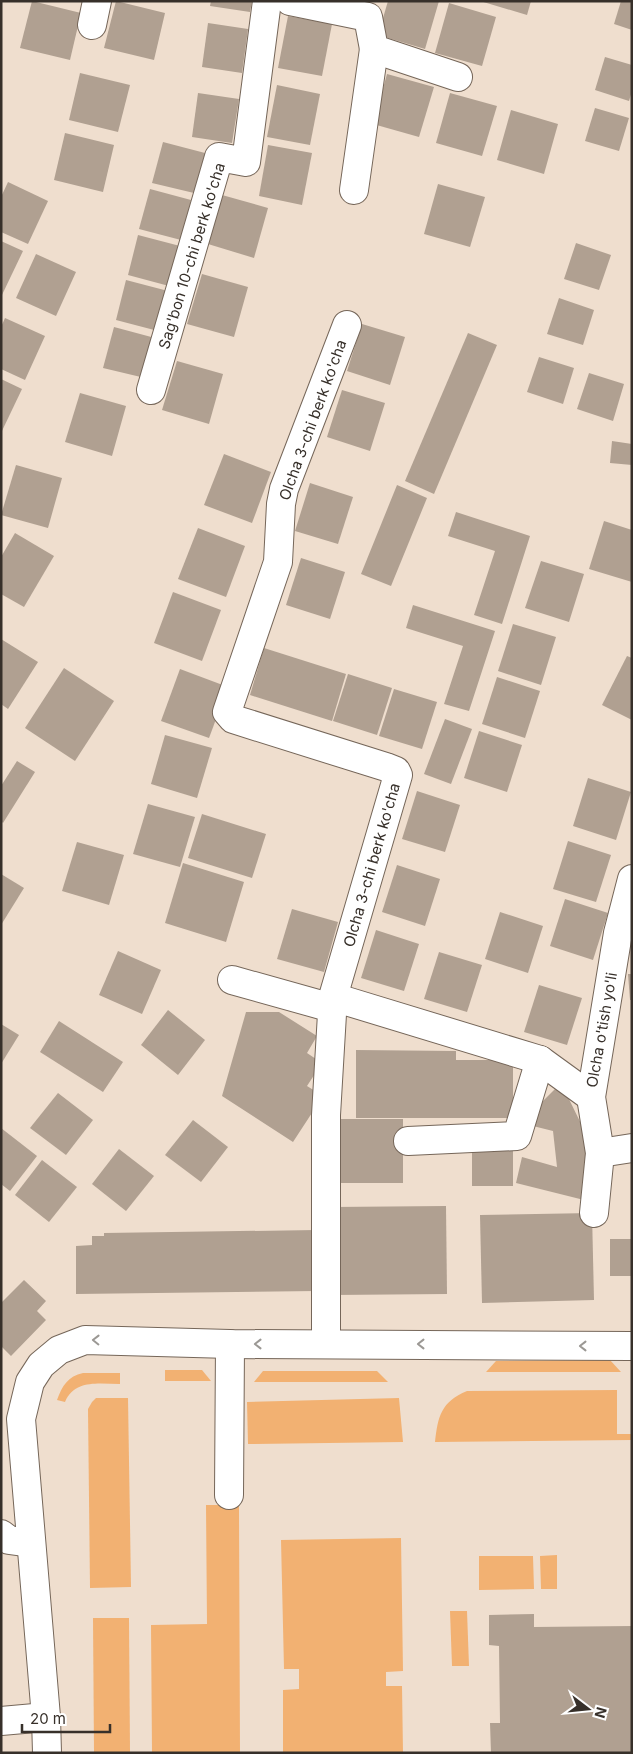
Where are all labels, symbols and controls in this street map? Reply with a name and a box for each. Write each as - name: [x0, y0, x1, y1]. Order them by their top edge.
- street label: Sag'bon 10-chi berk ko'cha: [154, 160, 229, 351]
- street label: Olcha 3-chi berk ko'cha: [275, 337, 350, 503]
- street label: Olcha 3-chi berk ko'cha: [339, 781, 404, 949]
- street label: Olcha o'tish yo'li: [582, 971, 621, 1089]
- one-way arrow: [91, 1335, 99, 1345]
- one-way arrow: [254, 1339, 262, 1349]
- one-way arrow: [416, 1339, 424, 1349]
- one-way arrow: [579, 1341, 586, 1351]
- north arrow: [563, 1684, 613, 1734]
- scale bar: [22, 1702, 110, 1734]
- text: N: [591, 1705, 611, 1720]
- text: 20 m: [30, 1709, 66, 1728]

